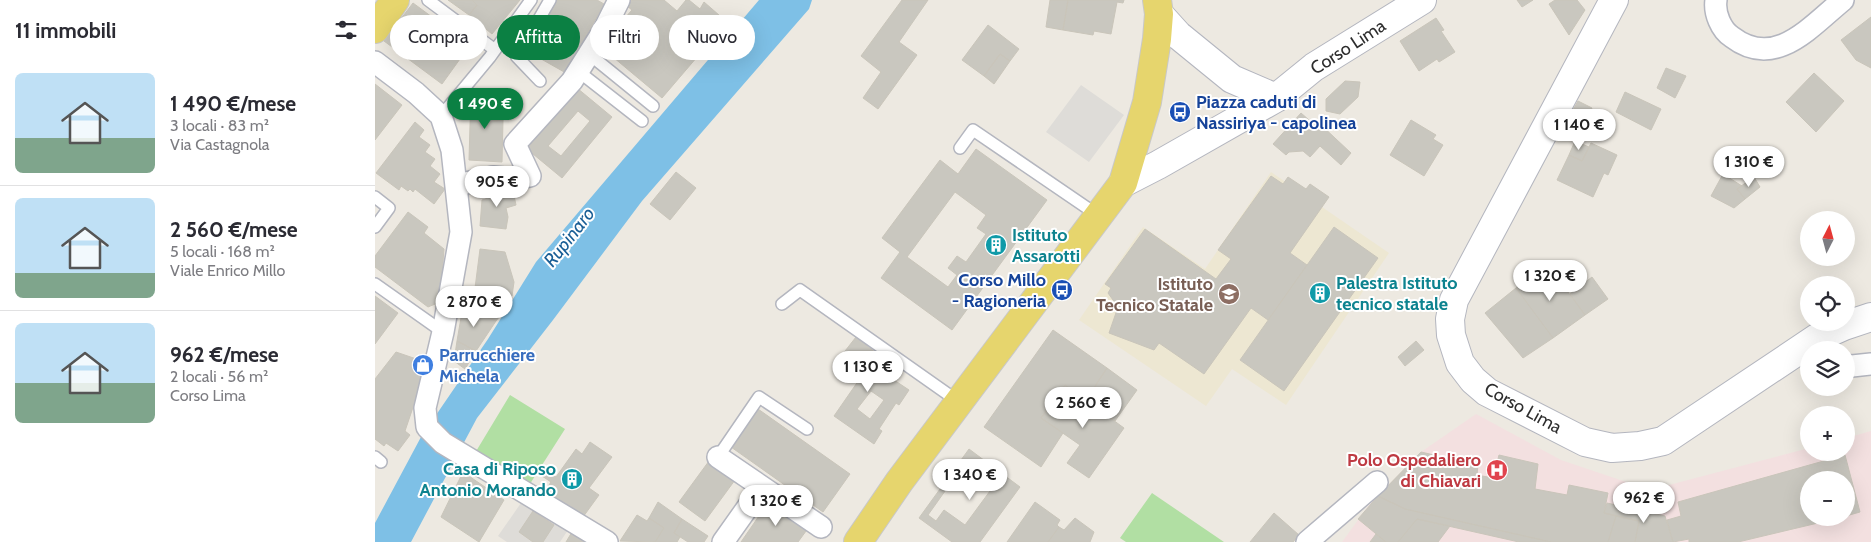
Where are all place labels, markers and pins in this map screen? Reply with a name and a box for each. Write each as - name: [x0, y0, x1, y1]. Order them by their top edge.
- pin: 1 490 €: [439, 88, 531, 130]
- place label: Piazza caduti di Nassiriya - capolinea: [1196, 91, 1356, 134]
- bus stop icon: Piazza caduti di Nassiriya - capolinea: [1168, 100, 1192, 124]
- pin: 1 140 €: [1533, 108, 1625, 151]
- pin: 1 310 €: [1703, 146, 1795, 188]
- pin: 905 €: [462, 166, 532, 208]
- place label: Istituto Assarotti: [1012, 224, 1080, 267]
- building icon: Istituto Assarotti: [984, 233, 1008, 257]
- pin: 1 320 €: [1504, 260, 1596, 302]
- place label: Corso Millo - Ragioneria: [952, 269, 1046, 312]
- place label: Palestra Istituto tecnico statale: [1336, 272, 1458, 315]
- place label: Istituto Tecnico Statale: [1096, 273, 1213, 316]
- bus stop icon: Corso Millo - Ragioneria: [1050, 278, 1074, 302]
- building icon: Palestra Istituto tecnico statale: [1308, 281, 1332, 305]
- school or university icon: Istituto Tecnico Statale: [1217, 282, 1241, 306]
- pin: 2 870 €: [428, 286, 520, 328]
- place label: Parrucchiere Michela: [439, 344, 535, 387]
- pin: 1 130 €: [822, 350, 914, 393]
- shop icon: Parrucchiere Michela: [411, 353, 435, 377]
- pin: 2 560 €: [1037, 386, 1129, 429]
- place label: Polo Ospedaliero di Chiavari: [1347, 449, 1481, 492]
- place label: Casa di Riposo Antonio Morando: [420, 458, 556, 501]
- pin: 1 340 €: [924, 458, 1016, 501]
- hospital icon: Polo Ospedaliero di Chiavari: [1485, 458, 1509, 482]
- building icon: Casa di Riposo Antonio Morando: [560, 467, 584, 491]
- pin: 962 €: [1609, 482, 1679, 524]
- pin: 1 320 €: [730, 484, 822, 527]

